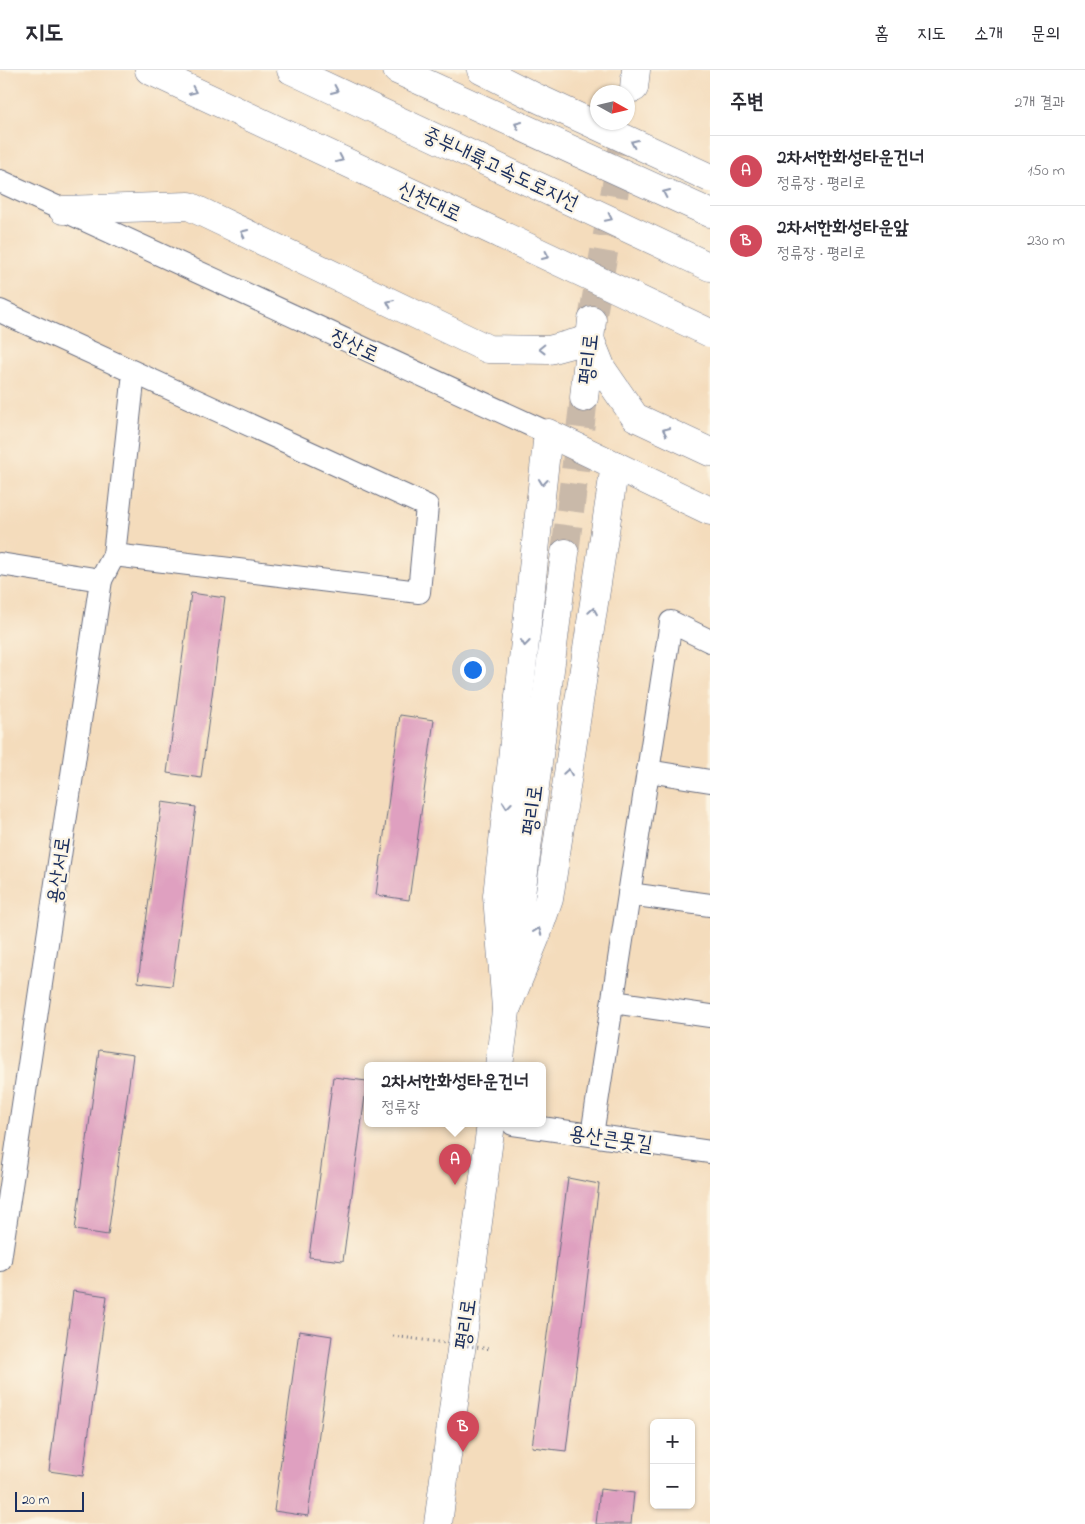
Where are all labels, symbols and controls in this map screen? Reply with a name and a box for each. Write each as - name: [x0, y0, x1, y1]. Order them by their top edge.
- text: 지도: [25, 17, 64, 52]
- text: 홈: [875, 22, 889, 48]
- text: 지도: [917, 22, 946, 48]
- text: 소개: [974, 22, 1003, 48]
- text: 문의: [1031, 22, 1060, 48]
- one-way arrow: [188, 84, 197, 95]
- one-way arrow: [330, 84, 339, 95]
- north arrow: [590, 85, 635, 130]
- text: 주변: [730, 88, 764, 118]
- text: 2개 결과: [1014, 91, 1065, 115]
- street label: 중부내륙고속도로지선: [417, 121, 583, 219]
- one-way arrow: [514, 121, 523, 131]
- one-way arrow: [630, 139, 639, 149]
- text: 2차서한화성타운건너: [777, 145, 924, 172]
- one-way arrow: [335, 153, 344, 164]
- text: A: [741, 159, 751, 183]
- text: 150 m: [1027, 159, 1065, 183]
- text: 정류장 · 평리로: [777, 172, 866, 196]
- street label: 신천대로: [392, 175, 466, 231]
- one-way arrow: [662, 189, 671, 199]
- one-way arrow: [604, 212, 613, 223]
- text: 2차서한화성타운앞: [777, 215, 909, 242]
- one-way arrow: [240, 228, 249, 239]
- text: B: [741, 229, 751, 253]
- text: 230 m: [1027, 229, 1065, 253]
- text: 정류장 · 평리로: [777, 242, 866, 266]
- one-way arrow: [541, 250, 550, 260]
- one-way arrow: [386, 298, 395, 309]
- street label: 장산로: [325, 323, 383, 371]
- street label: 평리로: [572, 332, 608, 386]
- one-way arrow: [538, 344, 546, 355]
- one-way arrow: [662, 427, 671, 438]
- one-way arrow: [538, 478, 549, 486]
- one-way arrow: [587, 607, 597, 615]
- one-way arrow: [520, 640, 531, 648]
- your location: [460, 657, 486, 683]
- one-way arrow: [563, 767, 573, 776]
- street label: 평리로: [516, 783, 552, 837]
- one-way arrow: [502, 801, 513, 809]
- street label: 용산서로: [40, 835, 80, 906]
- one-way arrow: [532, 927, 542, 936]
- popup: [364, 1062, 546, 1127]
- text: 2차서한화성타운건너: [381, 1069, 529, 1096]
- text: 정류장: [381, 1096, 420, 1120]
- street label: 용산큰못길: [567, 1119, 655, 1161]
- pin: A: [439, 1144, 471, 1185]
- street label: 평리로: [449, 1297, 485, 1351]
- pin: B: [447, 1411, 479, 1452]
- map controls: [650, 1419, 695, 1509]
- button: +: [650, 1419, 695, 1464]
- button: −: [650, 1464, 695, 1509]
- scale bar: [15, 1489, 84, 1512]
- text: 20 m: [22, 1490, 49, 1511]

